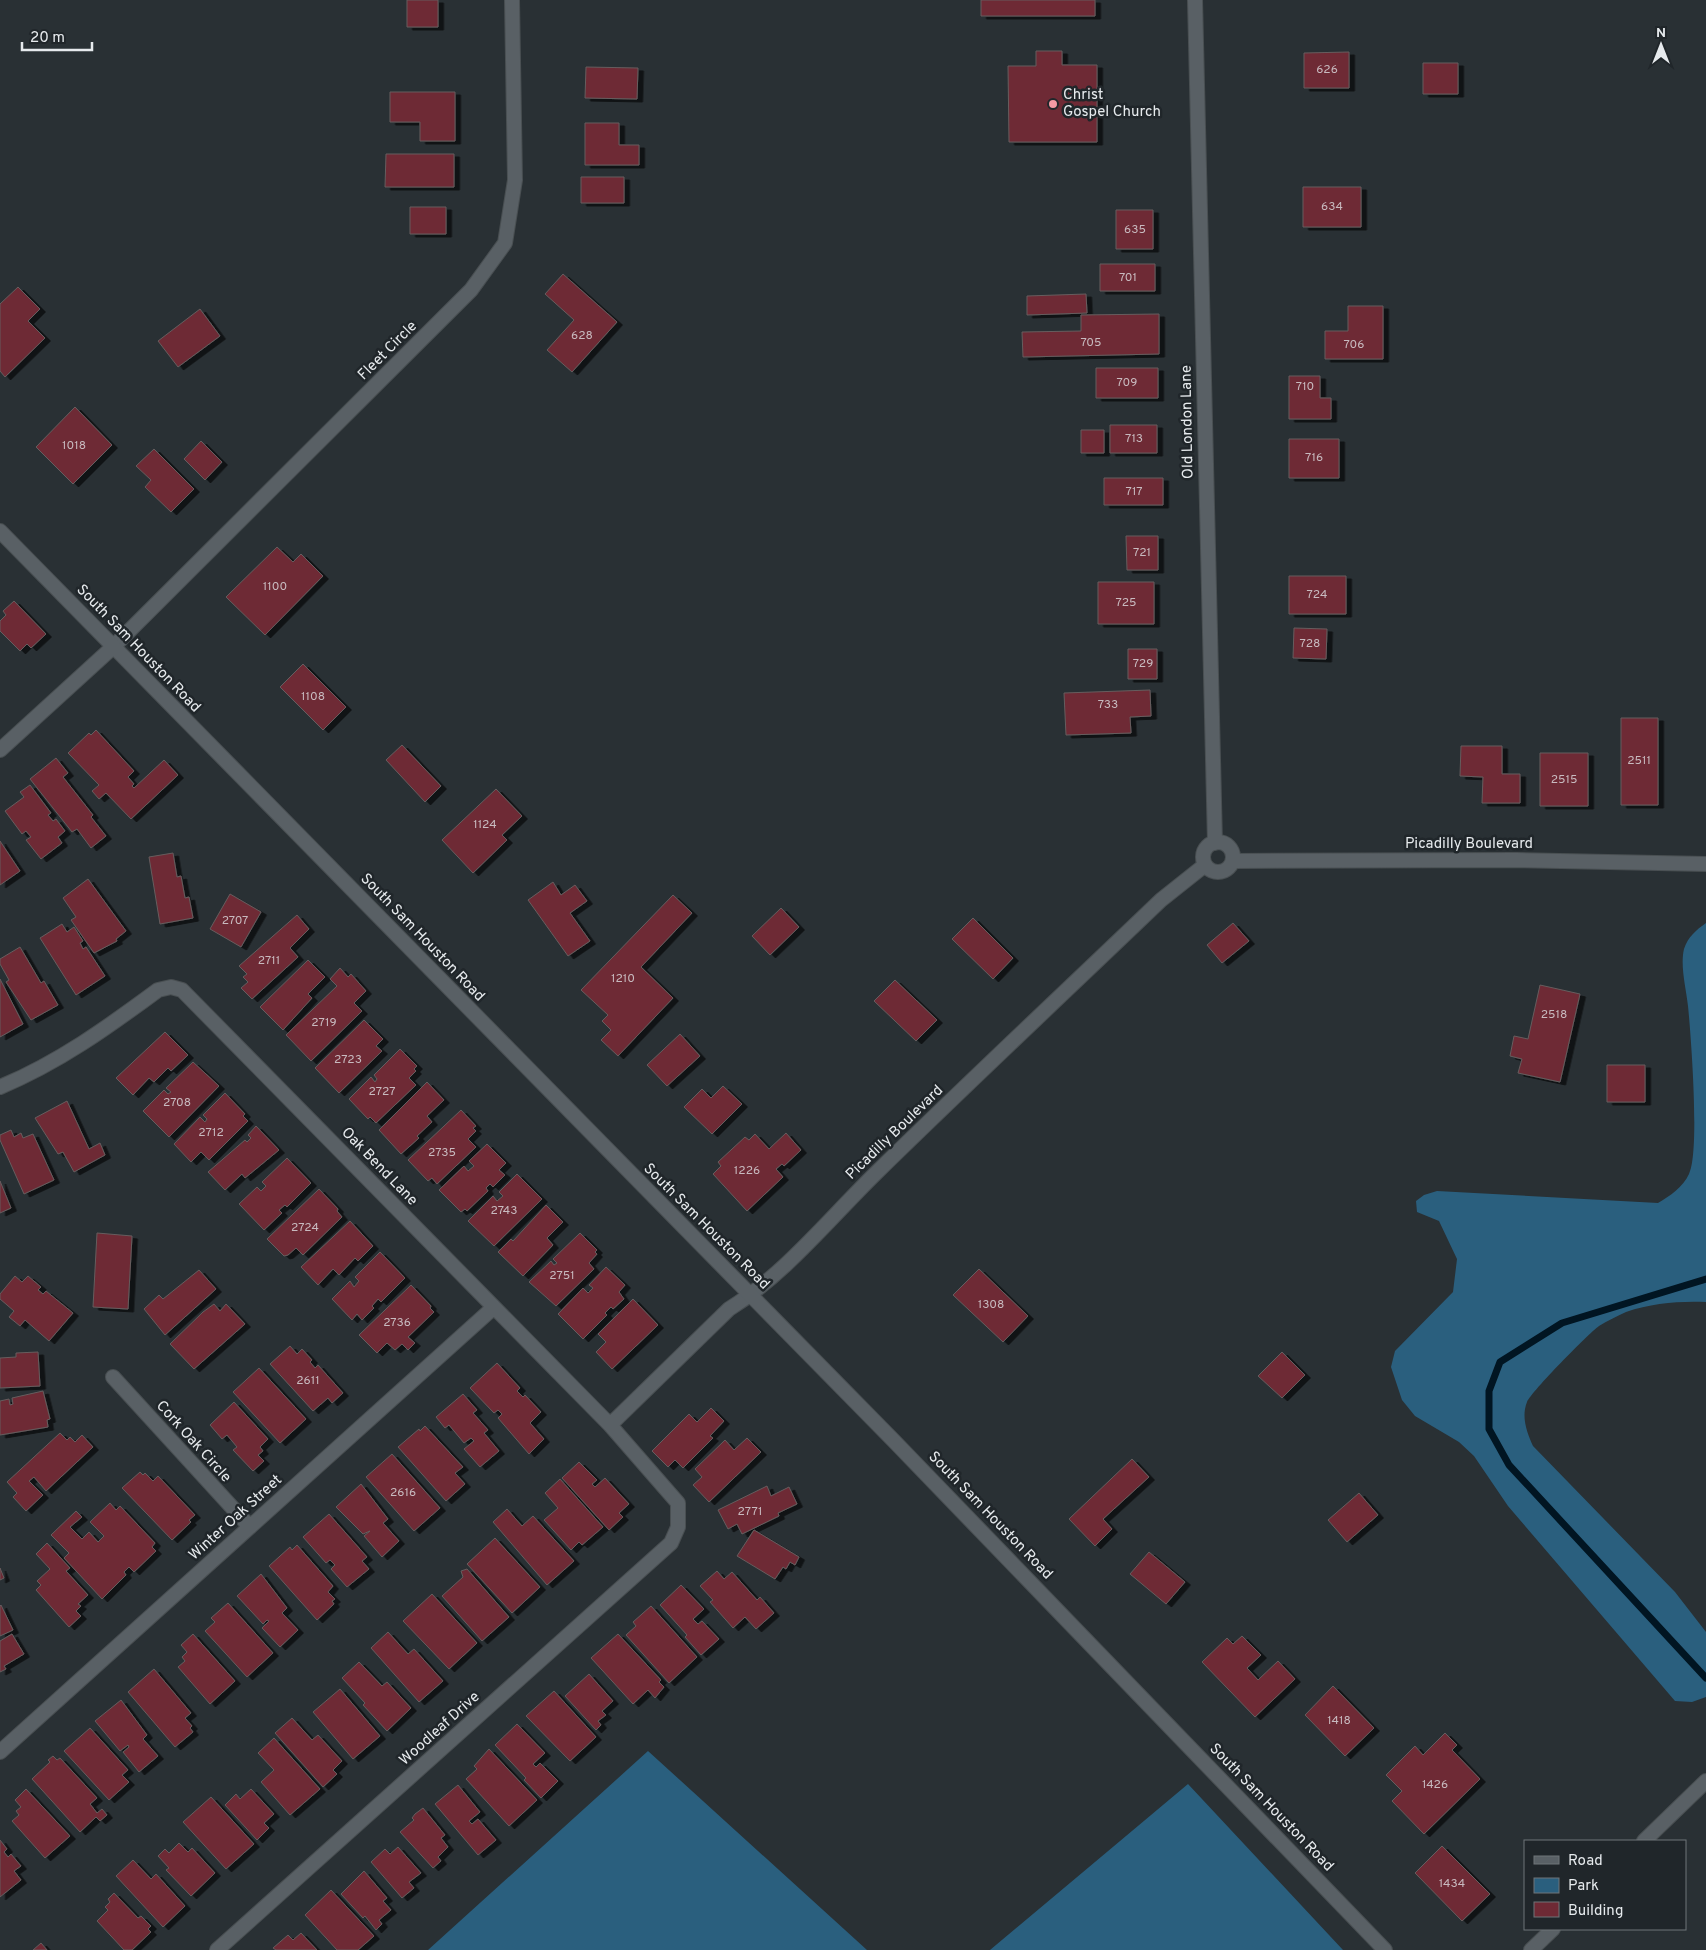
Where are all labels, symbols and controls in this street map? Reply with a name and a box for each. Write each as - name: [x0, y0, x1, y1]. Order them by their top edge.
- scale bar: [22, 20, 92, 52]
- north arrow: [1636, 20, 1686, 70]
- text: N: [1656, 25, 1666, 42]
- text: 20 m: [30, 29, 65, 48]
- house number: 626: [1316, 62, 1338, 78]
- place label: Christ Gospel Church: [1063, 86, 1161, 122]
- marker: Christ Gospel Church: [1047, 98, 1059, 110]
- house number: 634: [1321, 199, 1343, 215]
- house number: 635: [1124, 222, 1146, 238]
- house number: 701: [1119, 270, 1137, 286]
- street label: Fleet Circle: [354, 317, 422, 385]
- house number: 628: [571, 328, 593, 344]
- house number: 705: [1080, 335, 1102, 351]
- house number: 706: [1344, 337, 1364, 353]
- street label: Old London Lane: [1178, 365, 1198, 479]
- house number: 709: [1117, 375, 1137, 391]
- house number: 710: [1296, 379, 1314, 395]
- house number: 713: [1125, 431, 1143, 447]
- house number: 1018: [62, 438, 86, 454]
- house number: 716: [1305, 450, 1323, 466]
- house number: 717: [1125, 484, 1143, 500]
- house number: 721: [1133, 545, 1151, 561]
- house number: 1100: [263, 579, 287, 595]
- street label: South Sam Houston Road: [72, 581, 204, 717]
- house number: 724: [1307, 587, 1327, 603]
- house number: 725: [1116, 595, 1136, 611]
- house number: 728: [1300, 636, 1320, 652]
- house number: 729: [1133, 656, 1153, 672]
- house number: 1108: [301, 689, 325, 705]
- house number: 733: [1098, 697, 1118, 713]
- house number: 2511: [1627, 753, 1651, 769]
- house number: 2515: [1551, 772, 1577, 788]
- house number: 1124: [473, 817, 497, 833]
- street label: Picadilly Boulevard: [1405, 835, 1533, 854]
- street label: South Sam Houston Road: [356, 870, 488, 1006]
- house number: 2707: [222, 913, 248, 929]
- house number: 2711: [258, 953, 280, 969]
- house number: 1210: [611, 971, 635, 987]
- house number: 2518: [1541, 1007, 1567, 1023]
- house number: 2719: [311, 1015, 337, 1031]
- house number: 2723: [334, 1052, 362, 1068]
- street label: Picadilly Boulevard: [842, 1082, 948, 1184]
- house number: 2727: [369, 1084, 395, 1100]
- house number: 2708: [163, 1095, 191, 1111]
- street label: Oak Bend Lane: [337, 1124, 421, 1210]
- house number: 2712: [198, 1125, 224, 1141]
- house number: 2735: [428, 1145, 456, 1161]
- street label: South Sam Houston Road: [639, 1160, 773, 1294]
- house number: 1226: [734, 1163, 760, 1179]
- house number: 2743: [491, 1203, 517, 1219]
- house number: 2724: [291, 1220, 319, 1236]
- house number: 2751: [549, 1268, 575, 1284]
- house number: 1308: [978, 1297, 1004, 1313]
- house number: 2736: [383, 1315, 411, 1331]
- house number: 2611: [296, 1373, 320, 1389]
- street label: Cork Oak Circle: [151, 1397, 235, 1487]
- street label: South Sam Houston Road: [924, 1448, 1056, 1584]
- street label: Winter Oak Street: [185, 1471, 287, 1565]
- house number: 2616: [390, 1485, 416, 1501]
- house number: 2771: [738, 1504, 762, 1520]
- street label: Woodleaf Drive: [396, 1688, 484, 1770]
- house number: 1418: [1327, 1713, 1351, 1729]
- street label: South Sam Houston Road: [1205, 1740, 1337, 1876]
- house number: 1426: [1422, 1777, 1448, 1793]
- legend: [1524, 1840, 1686, 1930]
- text: Road: [1568, 1852, 1603, 1871]
- house number: 1434: [1439, 1876, 1465, 1892]
- text: Park: [1568, 1877, 1599, 1896]
- text: Building: [1568, 1902, 1623, 1921]

